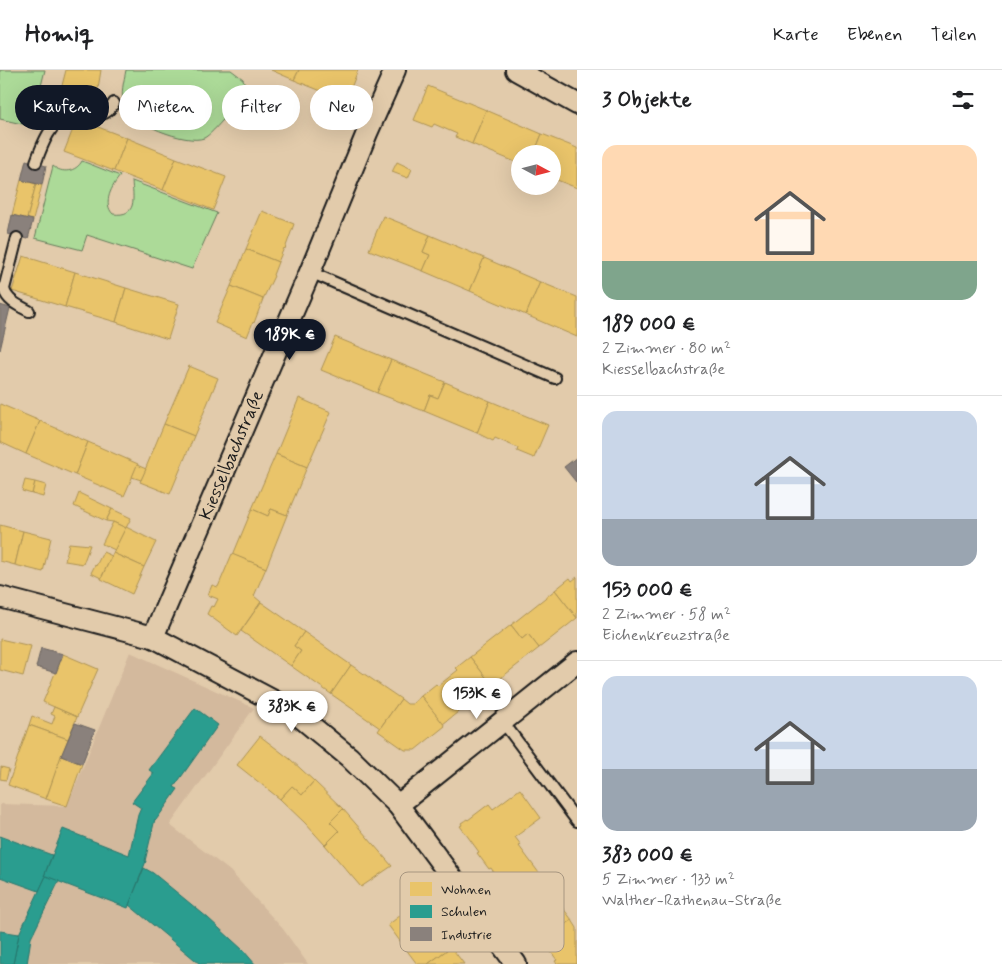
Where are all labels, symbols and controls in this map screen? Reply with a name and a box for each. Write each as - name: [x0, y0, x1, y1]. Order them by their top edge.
- text: Homiq: [25, 19, 94, 50]
- text: Karte: [773, 23, 819, 47]
- text: Ebenen: [847, 23, 903, 47]
- text: Teilen: [931, 23, 977, 47]
- chip: Kaufen: [15, 85, 109, 130]
- chip: Mieten: [119, 85, 212, 130]
- chip: Filter: [222, 85, 300, 130]
- chip: Neu: [310, 85, 373, 130]
- text: 3 Objekte: [602, 86, 692, 114]
- icon: filters: [949, 86, 977, 114]
- north arrow: [511, 145, 561, 195]
- map controls: [511, 145, 561, 195]
- icon: home: [745, 178, 835, 268]
- text: 189 000 €: [602, 310, 695, 338]
- pin: 189K €: [249, 318, 331, 361]
- text: 189K €: [265, 324, 315, 345]
- text: 2 Zimmer · 80 m²: [602, 338, 731, 359]
- text: Kiesselbachstraße: [602, 359, 725, 380]
- street label: Kiesselbachstraße: [194, 387, 270, 524]
- icon: home: [745, 443, 835, 533]
- text: 153 000 €: [602, 576, 693, 604]
- text: 2 Zimmer · 58 m²: [602, 604, 731, 625]
- text: Eichenkreuzstraße: [602, 625, 730, 646]
- pin: 153K €: [436, 678, 518, 720]
- text: 153K €: [453, 683, 501, 704]
- pin: 383K €: [251, 690, 333, 733]
- text: 383K €: [268, 696, 316, 717]
- icon: home: [745, 708, 835, 798]
- text: 383 000 €: [602, 841, 693, 869]
- text: 5 Zimmer · 133 m²: [602, 869, 735, 890]
- legend: [400, 872, 564, 952]
- text: Wohnen: [441, 881, 491, 899]
- text: Walther-Rathenau-Straße: [602, 890, 782, 911]
- text: Schulen: [441, 903, 487, 921]
- text: Industrie: [441, 926, 492, 944]

